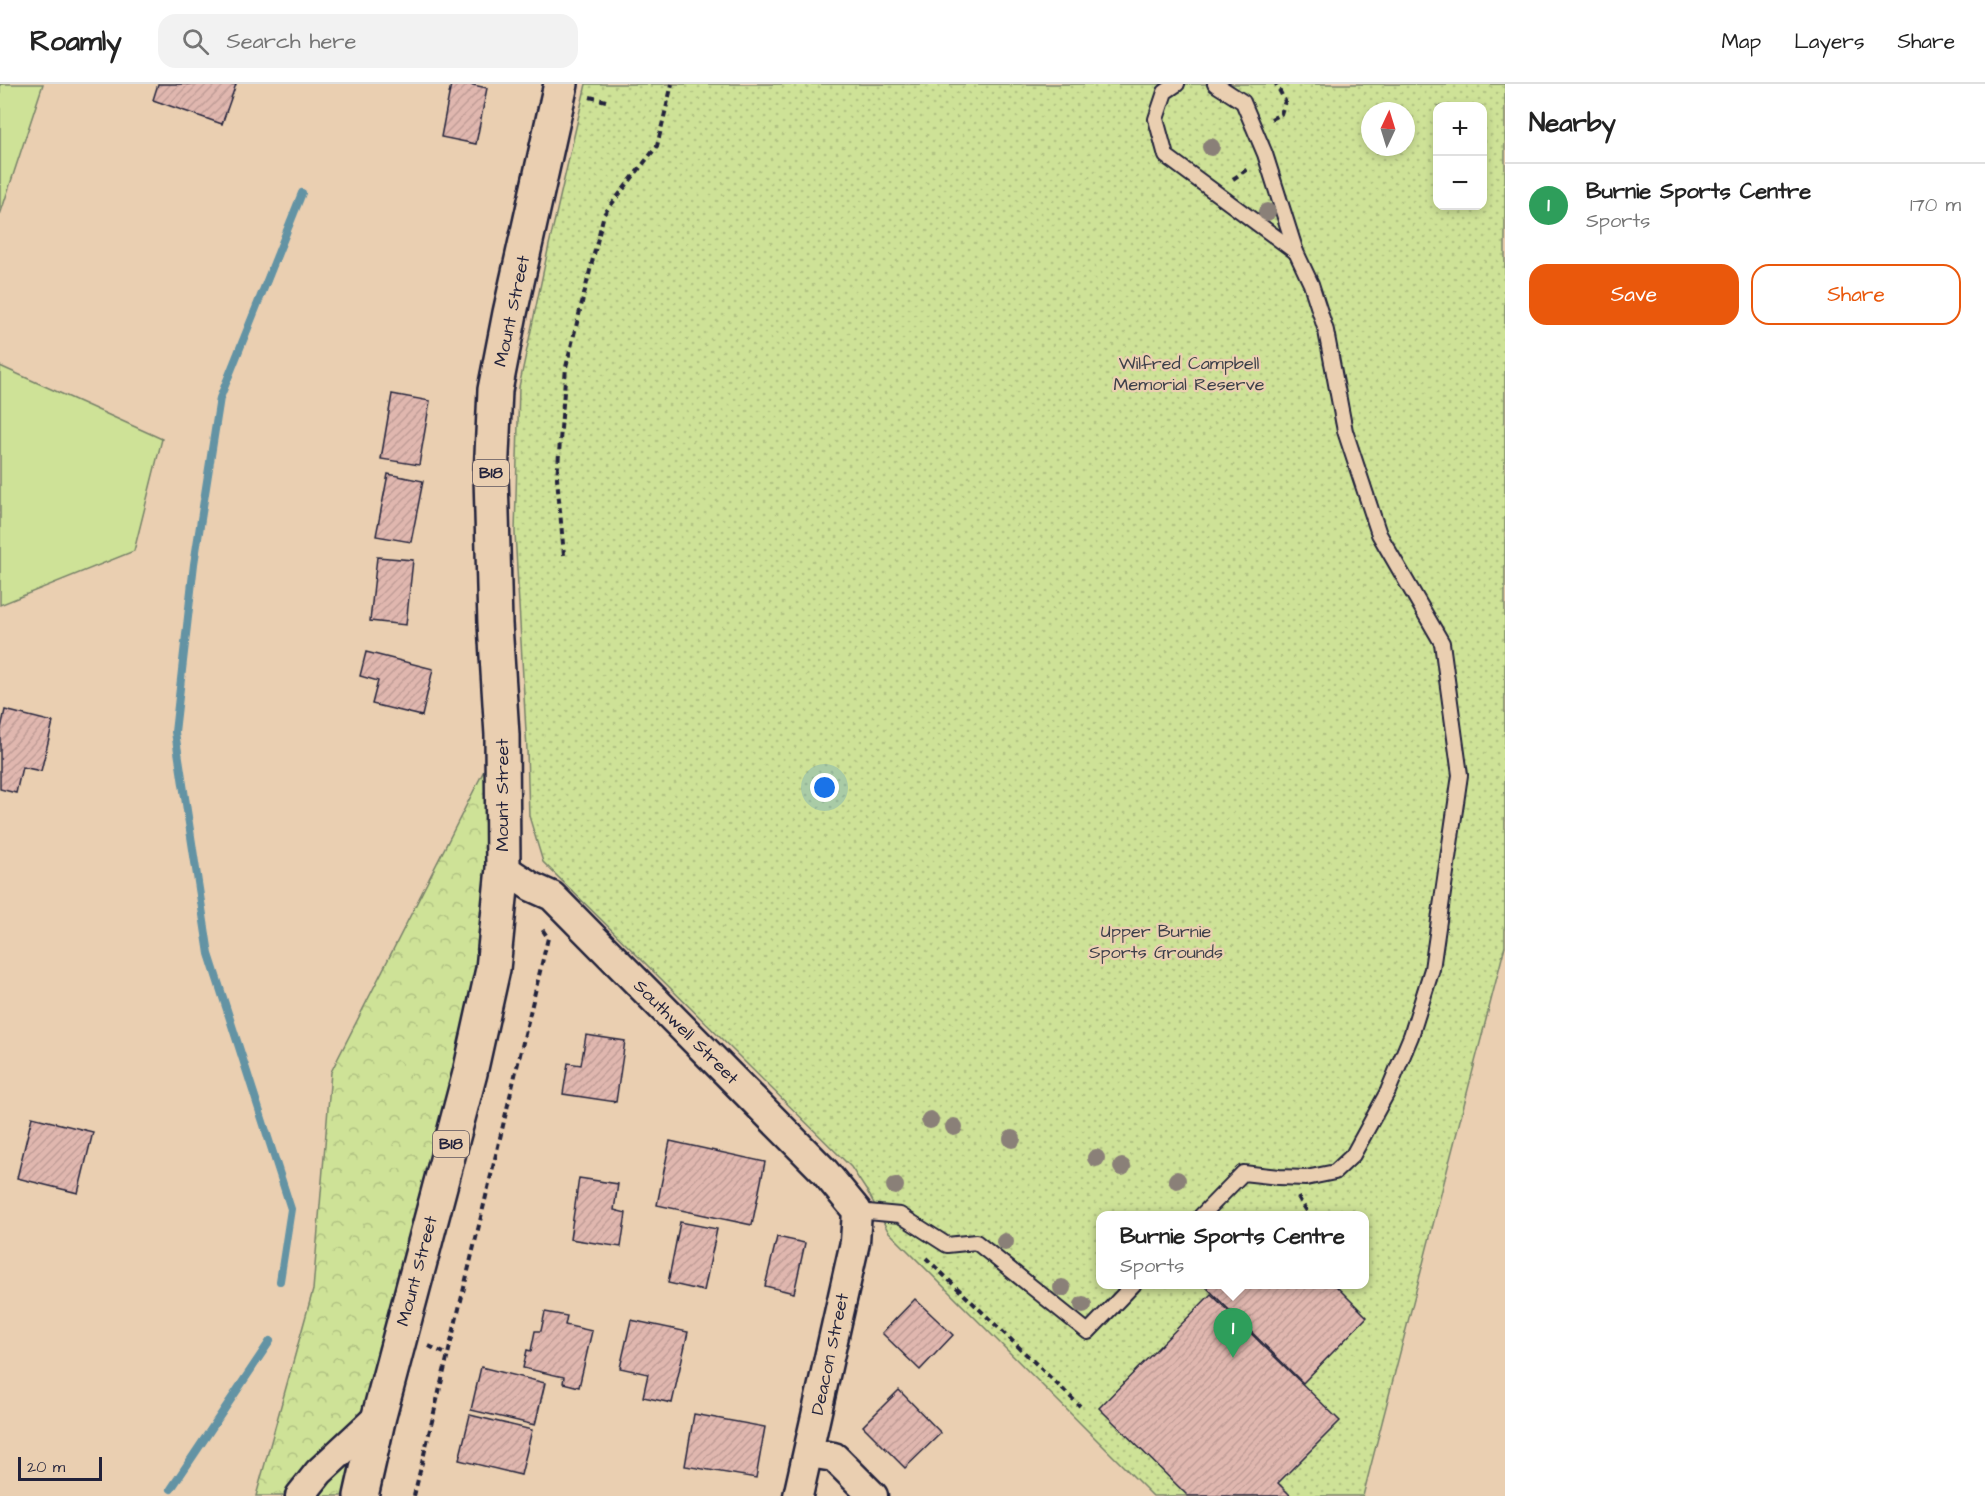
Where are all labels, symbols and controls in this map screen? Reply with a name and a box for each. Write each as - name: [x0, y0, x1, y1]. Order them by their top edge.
- search box: [158, 14, 578, 68]
- text: Roamly: [30, 22, 122, 61]
- icon: search: [179, 25, 212, 58]
- text: Search here: [227, 26, 356, 57]
- text: Map: [1721, 27, 1761, 56]
- text: Layers: [1794, 27, 1864, 56]
- text: Share: [1897, 27, 1955, 56]
- north arrow: [1361, 102, 1415, 156]
- map controls: [1433, 102, 1487, 210]
- button: +: [1433, 102, 1487, 156]
- text: Nearby: [1529, 105, 1616, 141]
- button: −: [1433, 156, 1487, 210]
- text: Burnie Sports Centre: [1586, 176, 1811, 207]
- text: 1: [1547, 191, 1550, 219]
- text: 170 m: [1910, 191, 1961, 219]
- text: Sports: [1586, 207, 1650, 235]
- street label: Mount Street: [488, 252, 536, 369]
- button: Save: [1529, 264, 1739, 325]
- button: Share: [1751, 264, 1961, 325]
- park label: Wilfred Campbell Memorial Reserve: [1114, 351, 1265, 397]
- road number: B18: [473, 460, 509, 486]
- street label: Mount Street: [490, 738, 515, 852]
- your location: [810, 773, 839, 802]
- park label: Upper Burnie Sports Grounds: [1089, 919, 1223, 965]
- street label: Southwell Street: [628, 974, 745, 1091]
- road number: B18: [433, 1131, 469, 1157]
- popup: [1096, 1211, 1369, 1289]
- street label: Mount Street: [390, 1212, 444, 1329]
- text: Burnie Sports Centre: [1120, 1221, 1345, 1252]
- text: Sports: [1120, 1252, 1184, 1280]
- street label: Deacon Street: [805, 1290, 855, 1417]
- pin: 1: [1214, 1308, 1252, 1358]
- scale bar: [18, 1454, 102, 1482]
- text: 20 m: [27, 1456, 65, 1478]

